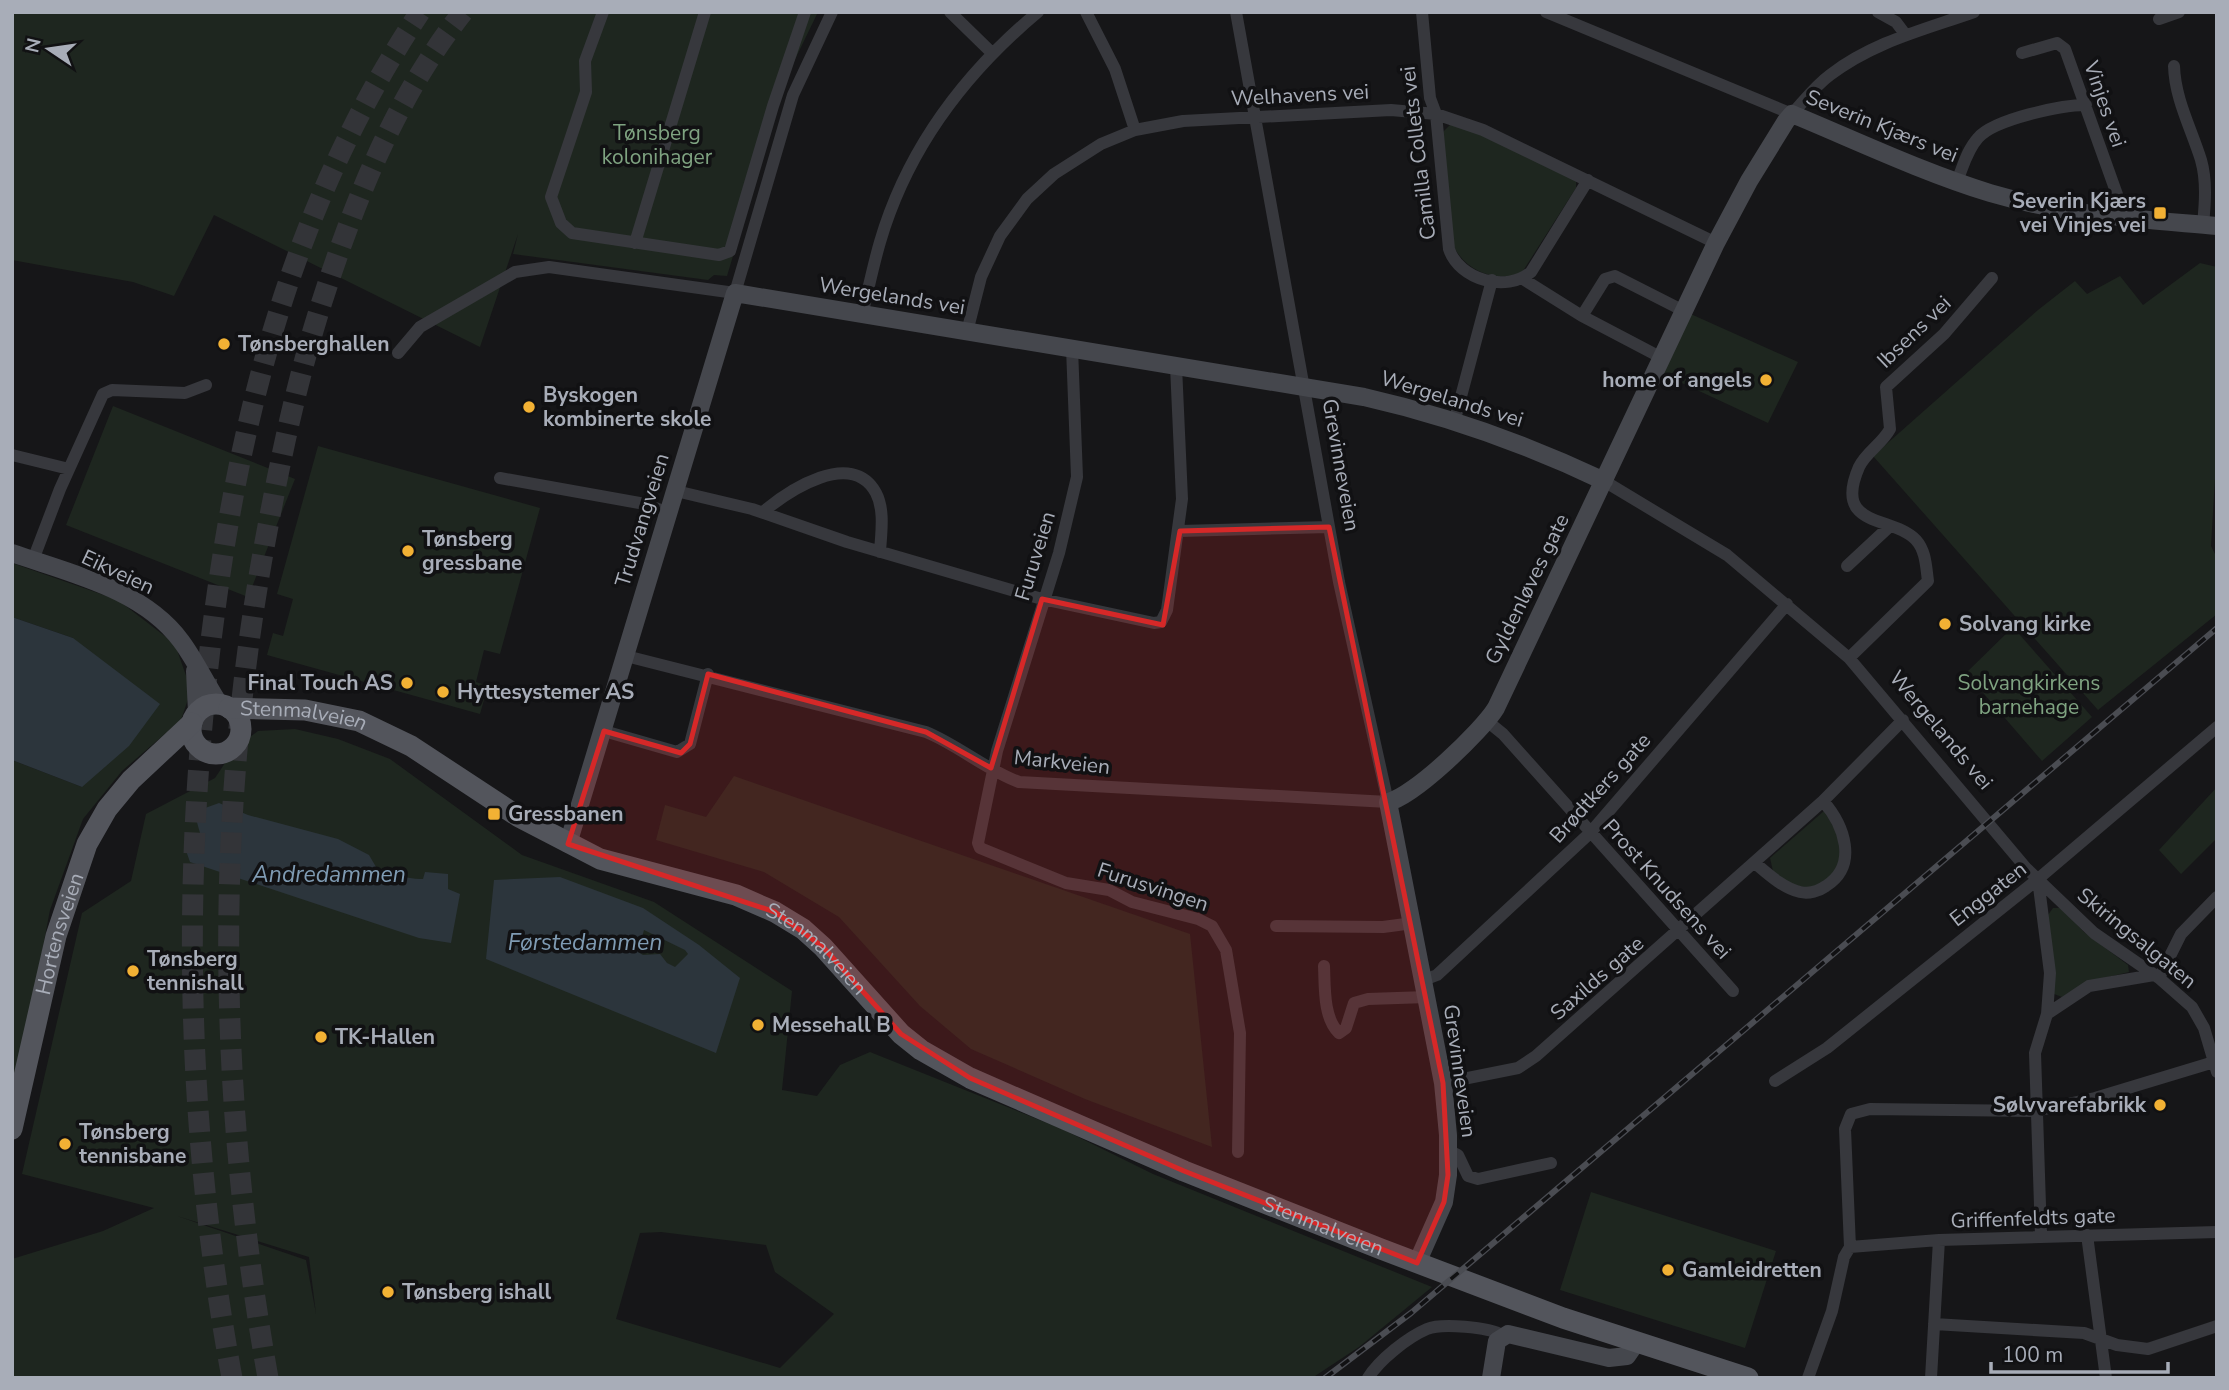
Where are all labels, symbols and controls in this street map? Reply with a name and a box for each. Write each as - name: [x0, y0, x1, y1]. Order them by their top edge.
- north arrow: [14, 14, 84, 84]
- text: N: [19, 36, 48, 55]
- street label: Vinjes vei: [2077, 56, 2133, 151]
- street label: Camilla Collets vei: [1393, 65, 1443, 241]
- street label: Welhavens vei: [1230, 77, 1370, 113]
- street label: Severin Kjærs vei: [1802, 83, 1962, 169]
- park label: Tønsberg kolonihager: [602, 119, 713, 171]
- place label: Severin Kjærs vei Vinjes vei: [2012, 187, 2146, 239]
- marker: Severin Kjærs vei Vinjes vei: [2152, 205, 2168, 221]
- street label: Wergelands vei: [817, 271, 967, 321]
- street label: Ibsens vei: [1871, 290, 1957, 374]
- place label: Tønsberghallen: [238, 330, 390, 358]
- marker: Tønsberghallen: [216, 336, 232, 352]
- street label: Wergelands vei: [1377, 364, 1527, 434]
- place label: home of angels: [1602, 366, 1752, 394]
- marker: home of angels: [1758, 372, 1774, 388]
- place label: Byskogen kombinerte skole: [543, 381, 711, 433]
- street label: Grevinneveien: [1316, 397, 1366, 533]
- marker: Byskogen kombinerte skole: [521, 399, 537, 415]
- street label: Trudvangveien: [608, 450, 676, 590]
- street label: Furuveien: [1008, 508, 1062, 604]
- street label: Gyldenløves gate: [1478, 509, 1576, 669]
- place label: Tønsberg gressbane: [422, 525, 522, 577]
- street label: Eikveien: [77, 543, 159, 601]
- marker: Tønsberg gressbane: [400, 543, 416, 559]
- place label: Solvang kirke: [1959, 610, 2091, 638]
- marker: Solvang kirke: [1937, 616, 1953, 632]
- street label: Wergelands vei: [1883, 664, 1999, 796]
- place label: Final Touch AS: [247, 669, 393, 697]
- park label: Solvangkirkens barnehage: [1958, 669, 2100, 721]
- marker: Final Touch AS: [399, 675, 415, 691]
- place label: Hyttesystemer AS: [457, 678, 634, 706]
- marker: Hyttesystemer AS: [435, 684, 451, 700]
- street label: Stenmalveien: [240, 694, 372, 737]
- street label: Brødtkers gate: [1543, 727, 1657, 849]
- street label: Markveien: [1013, 743, 1111, 781]
- place label: Gressbanen: [508, 800, 623, 828]
- marker: Gressbanen: [486, 806, 502, 822]
- street label: Prost Knudsens vei: [1597, 813, 1737, 965]
- street label: Enggaten: [1944, 855, 2032, 933]
- street label: Furusvingen: [1094, 856, 1212, 918]
- water label: Andredammen: [251, 859, 406, 890]
- street label: Hortensveien: [29, 869, 90, 998]
- street label: Skiringsalgaten: [2071, 881, 2203, 995]
- street label: Stenmalveien: [761, 896, 873, 1001]
- water label: Førstedammen: [508, 927, 662, 958]
- street label: Saxilds gate: [1544, 929, 1650, 1027]
- place label: Tønsberg tennishall: [147, 945, 244, 997]
- marker: Tønsberg tennishall: [125, 963, 141, 979]
- street label: Grevinneveien: [1437, 1003, 1483, 1139]
- place label: Messehall B: [772, 1011, 891, 1039]
- marker: Messehall B: [750, 1017, 766, 1033]
- place label: TK-Hallen: [335, 1023, 435, 1051]
- marker: TK-Hallen: [313, 1029, 329, 1045]
- place label: Sølvvarefabrikk: [1993, 1091, 2147, 1119]
- marker: Sølvvarefabrikk: [2152, 1097, 2168, 1113]
- place label: Tønsberg tennisbane: [79, 1118, 186, 1170]
- marker: Tønsberg tennisbane: [57, 1136, 73, 1152]
- street label: Stenmalveien: [1258, 1189, 1388, 1263]
- street label: Griffenfeldts gate: [1950, 1201, 2116, 1235]
- place label: Gamleidretten: [1682, 1256, 1822, 1284]
- marker: Gamleidretten: [1660, 1262, 1676, 1278]
- place label: Tønsberg ishall: [402, 1278, 552, 1306]
- marker: Tønsberg ishall: [380, 1284, 396, 1300]
- scale bar: [1991, 1330, 2168, 1374]
- text: 100 m: [2002, 1341, 2063, 1369]

